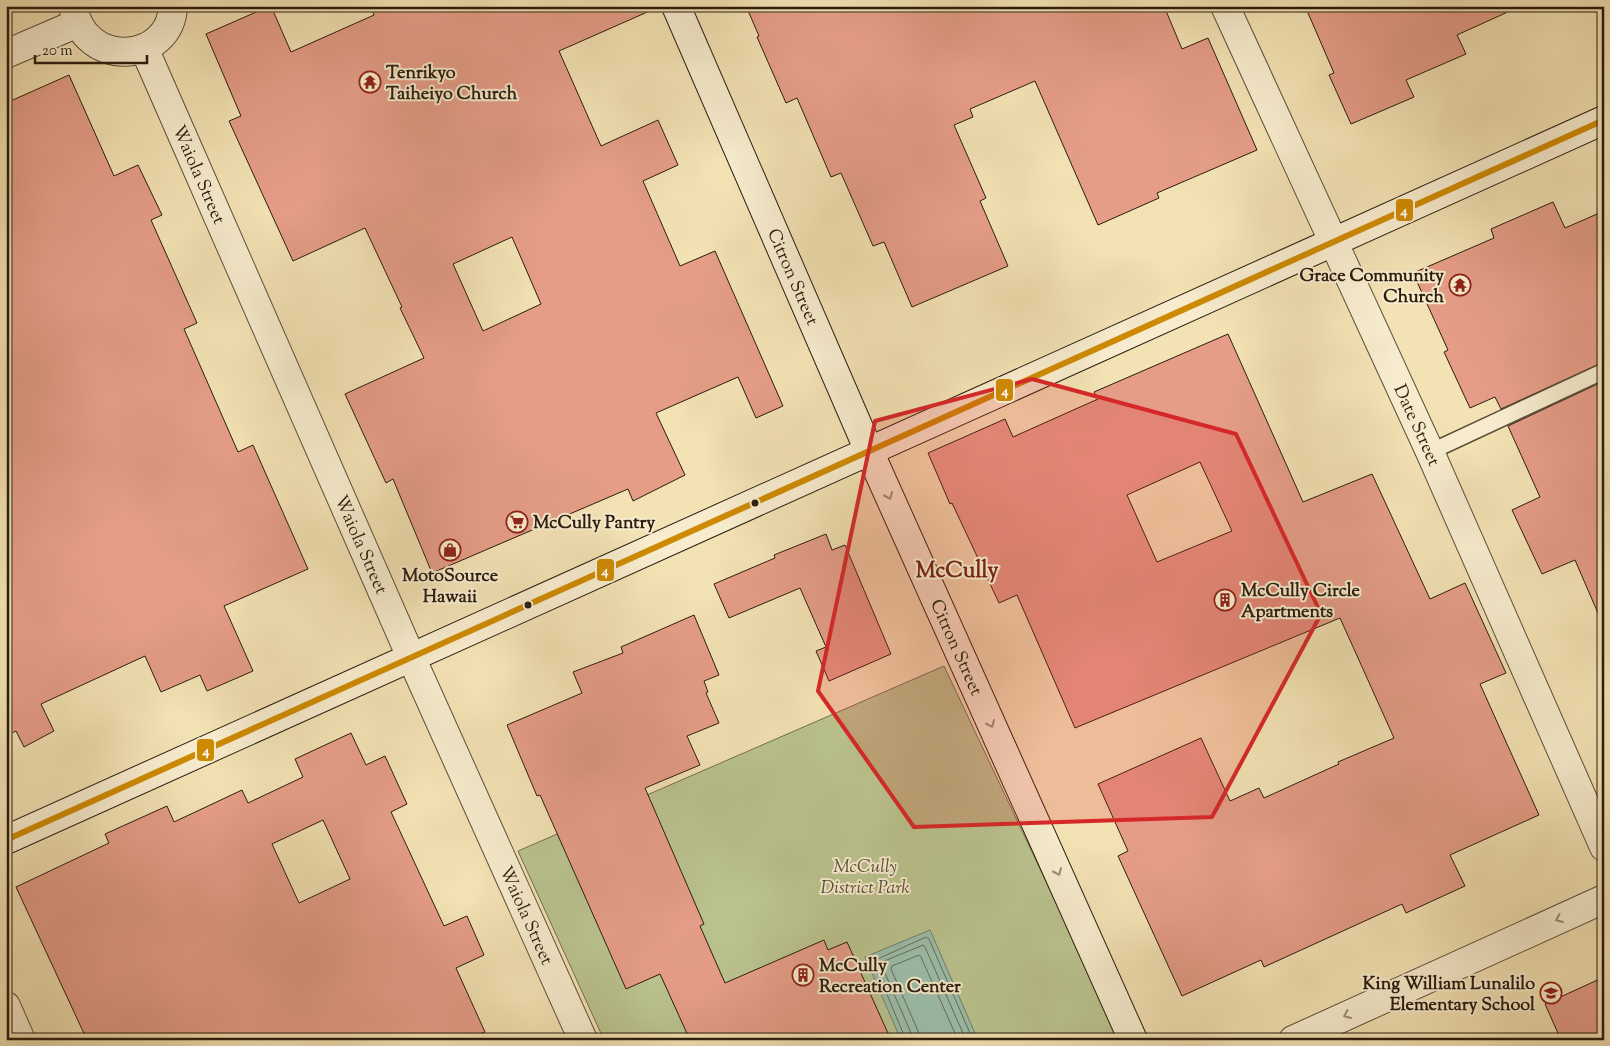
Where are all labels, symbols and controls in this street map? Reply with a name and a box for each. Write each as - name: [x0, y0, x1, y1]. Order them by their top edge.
- scale bar: [35, 32, 148, 64]
- text: 20 m: [42, 41, 73, 62]
- place label: Tenrikyo Taiheiyo Church: [386, 61, 518, 108]
- temple icon: Tenrikyo Taiheiyo Church: [358, 70, 382, 94]
- street label: Waiola Street: [164, 122, 231, 229]
- line badge: 4: [1395, 198, 1414, 222]
- text: 4: [1399, 202, 1408, 222]
- street label: Citron Street: [759, 225, 824, 330]
- place label: Grace Community Church: [1300, 264, 1444, 311]
- temple icon: Grace Community Church: [1448, 273, 1472, 297]
- line badge: 4: [995, 378, 1014, 402]
- street label: Date Street: [1386, 381, 1446, 471]
- text: 4: [1000, 382, 1009, 402]
- one-way arrow: [882, 491, 893, 500]
- street label: Waiola Street: [327, 492, 393, 599]
- unlabelled marker: [750, 498, 760, 508]
- supermarket icon: McCully Pantry: [505, 510, 529, 534]
- place label: McCully Pantry: [533, 511, 655, 537]
- shop icon: MotoSource Hawaii: [438, 538, 462, 562]
- district label: McCully: [916, 556, 999, 588]
- line badge: 4: [596, 558, 615, 582]
- text: 4: [600, 562, 609, 582]
- place label: MotoSource Hawaii: [402, 564, 499, 611]
- place label: McCully Circle Apartments: [1241, 579, 1361, 626]
- building icon: McCully Circle Apartments: [1213, 588, 1237, 612]
- street label: Citron Street: [922, 596, 988, 700]
- unlabelled marker: [523, 600, 533, 610]
- one-way arrow: [985, 719, 996, 728]
- line badge: 4: [196, 738, 215, 762]
- text: 4: [201, 742, 210, 762]
- park label: McCully District Park: [820, 855, 910, 902]
- street label: Waiola Street: [492, 862, 559, 970]
- one-way arrow: [1051, 867, 1062, 876]
- one-way arrow: [1555, 913, 1564, 924]
- place label: McCully Recreation Center: [819, 954, 961, 1001]
- building icon: McCully Recreation Center: [791, 963, 815, 987]
- place label: King William Lunalilo Elementary School: [1363, 972, 1536, 1019]
- school or university icon: King William Lunalilo Elementary School: [1539, 981, 1563, 1005]
- one-way arrow: [1343, 1009, 1352, 1019]

